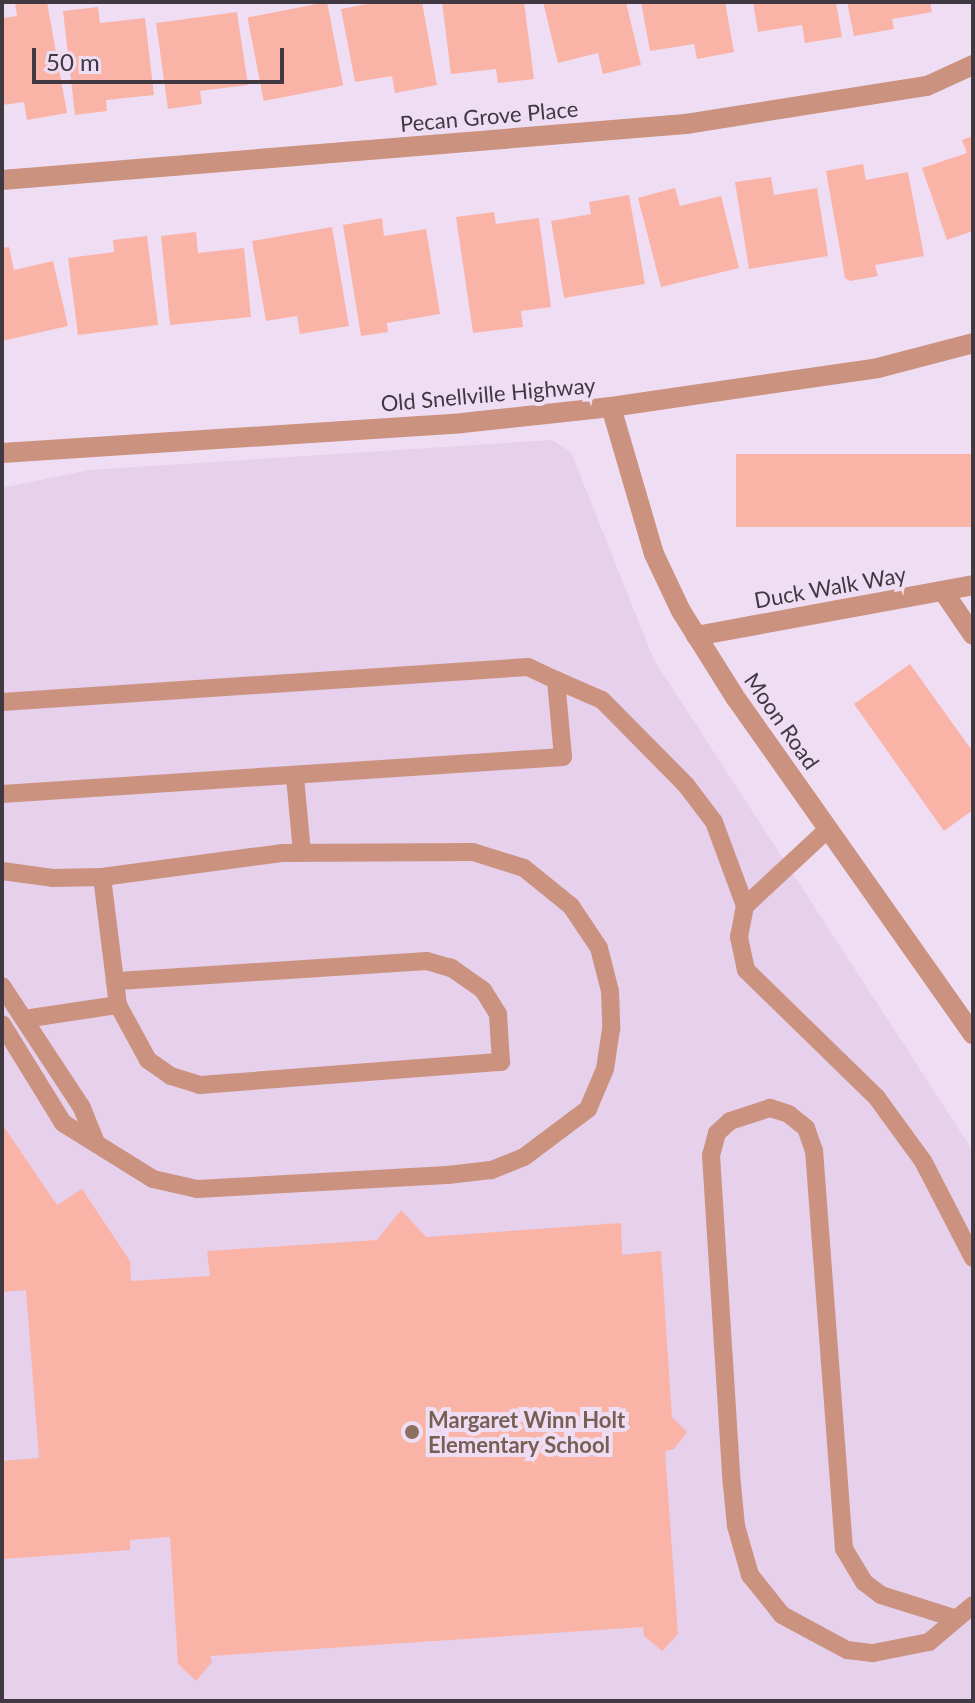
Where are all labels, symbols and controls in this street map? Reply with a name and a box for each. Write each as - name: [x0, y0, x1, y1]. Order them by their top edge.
- scale bar: [36, 32, 288, 82]
- text: 50 m: [46, 47, 100, 76]
- street label: Pecan Grove Place: [399, 95, 579, 137]
- street label: Old Snellville Highway: [380, 371, 596, 417]
- street label: Duck Walk Way: [752, 561, 908, 613]
- street label: Moon Road: [739, 668, 825, 774]
- place label: Margaret Winn Holt Elementary School: [428, 1406, 625, 1458]
- marker: Margaret Winn Holt Elementary School: [403, 1423, 421, 1441]

